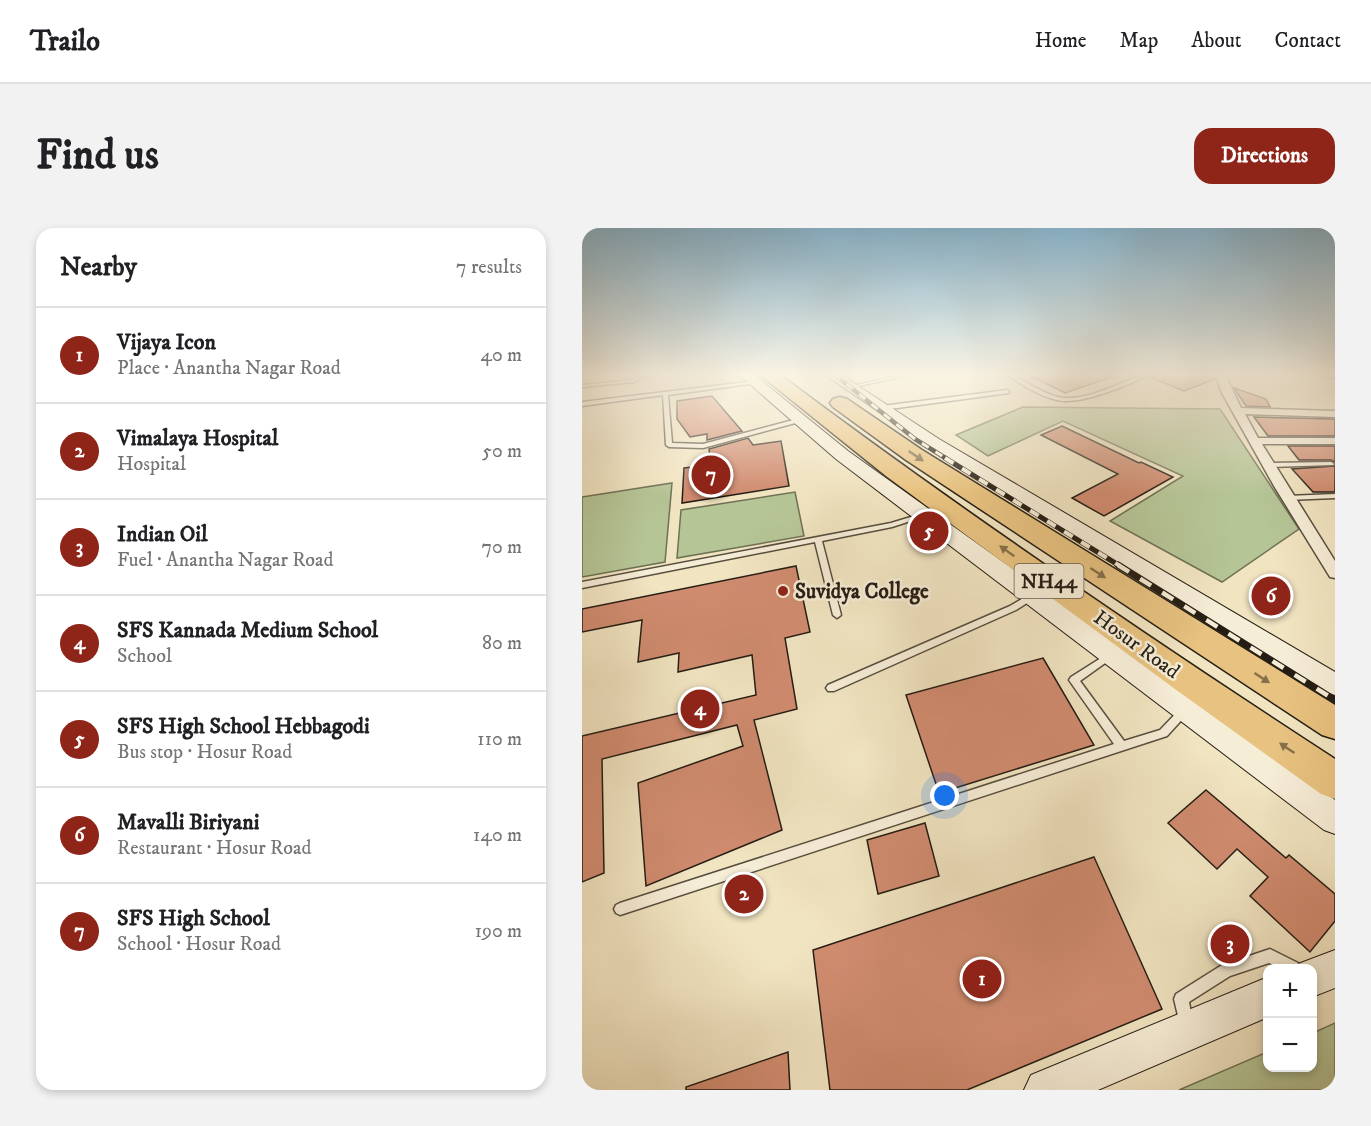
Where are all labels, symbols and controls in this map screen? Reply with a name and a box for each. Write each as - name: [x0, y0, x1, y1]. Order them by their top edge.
- text: Trailo: [30, 24, 100, 59]
- text: Home: [1035, 28, 1087, 54]
- text: Map: [1120, 28, 1158, 54]
- text: About: [1191, 28, 1242, 54]
- text: Contact: [1275, 28, 1341, 54]
- button: Directions: [1194, 128, 1335, 184]
- text: Find us: [36, 130, 159, 182]
- text: Nearby: [60, 251, 137, 284]
- text: 7 results: [456, 255, 522, 280]
- text: Vijaya Icon: [117, 329, 216, 356]
- text: 1: [76, 343, 83, 368]
- text: 40 m: [480, 343, 522, 368]
- text: Place · Anantha Nagar Road: [117, 356, 341, 381]
- text: Vimalaya Hospital: [117, 425, 278, 452]
- text: 2: [75, 439, 84, 464]
- text: 50 m: [482, 439, 522, 464]
- one-way arrow: [908, 450, 924, 461]
- text: Hospital: [117, 452, 186, 477]
- pin: 7: [692, 452, 730, 498]
- pin: 5: [910, 508, 948, 554]
- text: Indian Oil: [117, 521, 208, 548]
- text: 3: [76, 535, 83, 560]
- text: 70 m: [481, 535, 522, 560]
- one-way arrow: [1000, 545, 1016, 557]
- text: Fuel · Anantha Nagar Road: [117, 548, 334, 573]
- road number: NH44: [1014, 564, 1084, 598]
- one-way arrow: [1090, 567, 1106, 578]
- pin: 6: [1252, 574, 1290, 619]
- place label: Suvidya College: [795, 579, 929, 605]
- marker: Suvidya College: [776, 584, 790, 598]
- street label: Hosur Road: [1088, 605, 1185, 685]
- text: SFS Kannada Medium School: [117, 617, 378, 644]
- text: 4: [74, 631, 85, 656]
- text: 80 m: [482, 631, 522, 656]
- text: School: [117, 644, 172, 669]
- one-way arrow: [1254, 672, 1270, 683]
- pin: 4: [680, 686, 720, 732]
- text: SFS High School Hebbagodi: [117, 713, 370, 740]
- text: 5: [75, 727, 84, 752]
- text: 110 m: [477, 727, 522, 752]
- text: Bus stop · Hosur Road: [117, 740, 292, 765]
- one-way arrow: [1279, 742, 1295, 754]
- your location: [930, 781, 959, 810]
- text: Mavalli Biriyani: [117, 809, 259, 836]
- text: 6: [74, 823, 85, 848]
- text: 140 m: [473, 823, 522, 848]
- text: Restaurant · Hosur Road: [117, 836, 312, 861]
- pin: 2: [724, 872, 764, 916]
- text: SFS High School: [117, 905, 270, 932]
- text: 7: [74, 919, 85, 944]
- text: 190 m: [475, 919, 522, 944]
- pin: 3: [1210, 922, 1250, 966]
- text: School · Hosur Road: [117, 932, 281, 957]
- pin: 1: [962, 956, 1002, 1002]
- map controls: [1263, 964, 1317, 1072]
- button: +: [1263, 964, 1317, 1018]
- button: −: [1263, 1018, 1317, 1072]

